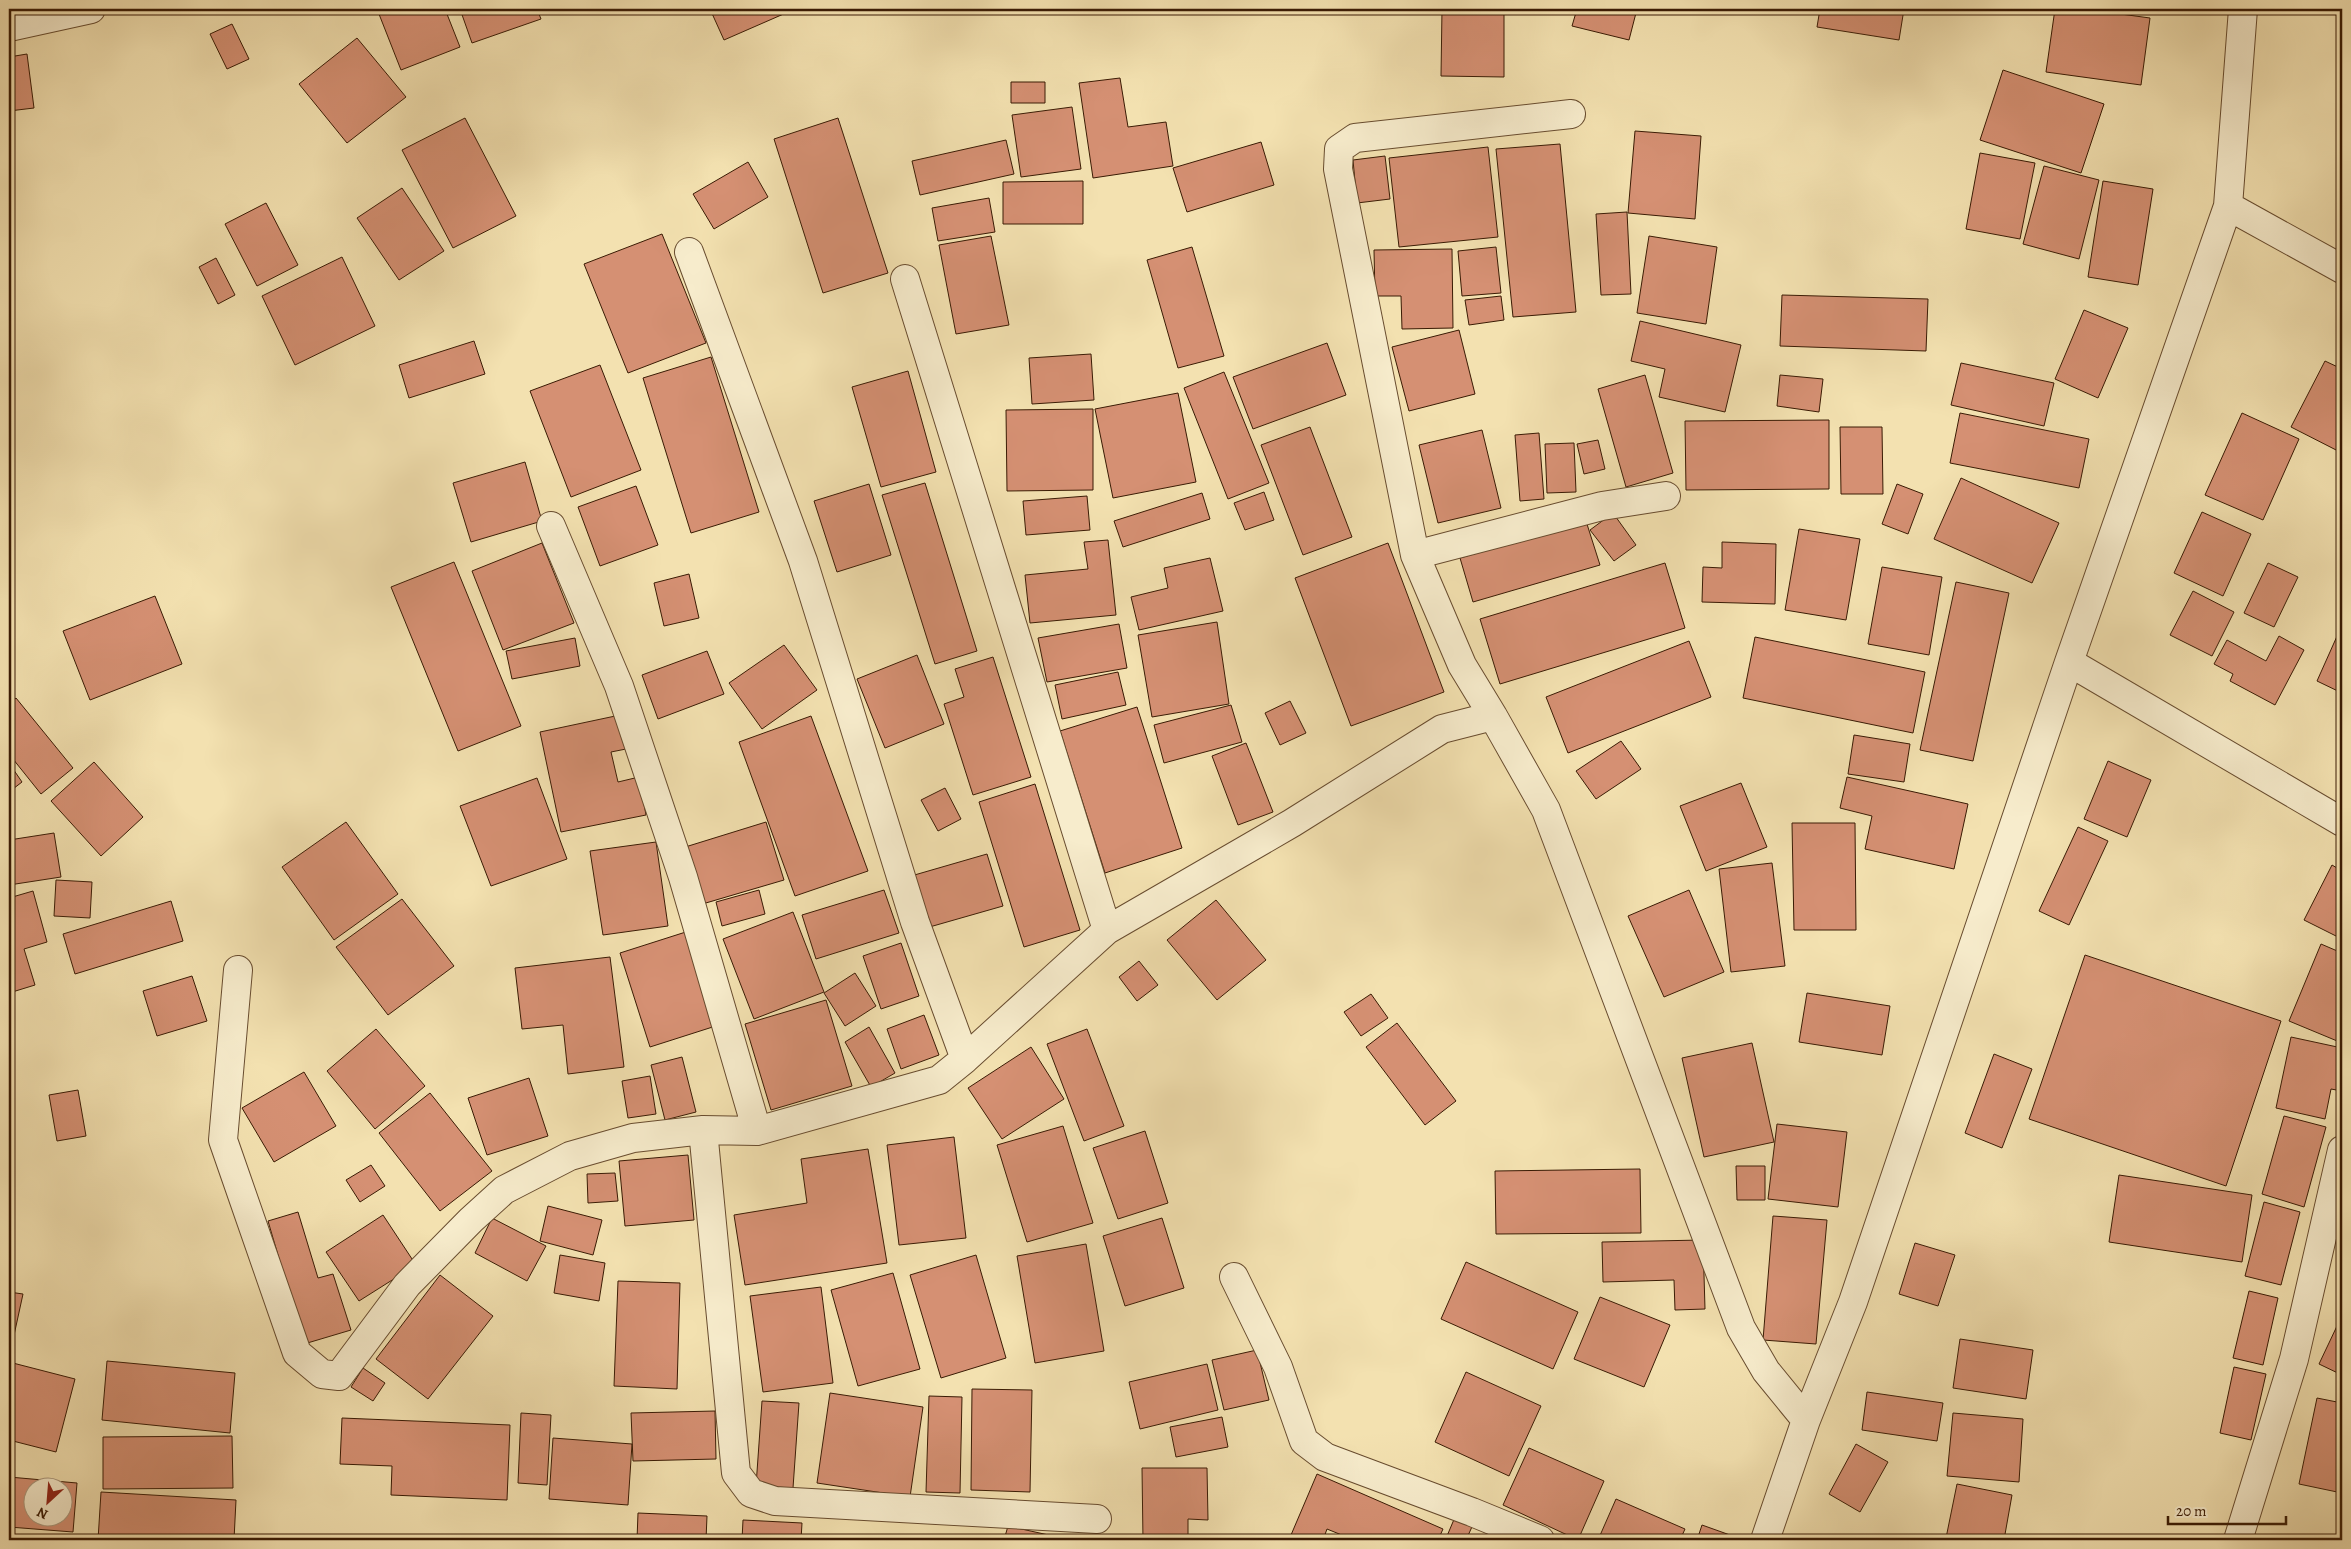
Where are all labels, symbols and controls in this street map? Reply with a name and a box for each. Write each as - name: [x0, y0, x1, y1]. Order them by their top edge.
- north arrow: [22, 1476, 72, 1526]
- scale bar: [2168, 1494, 2286, 1526]
- text: 20 m: [2176, 1501, 2207, 1521]
- text: N: [34, 1502, 51, 1524]

